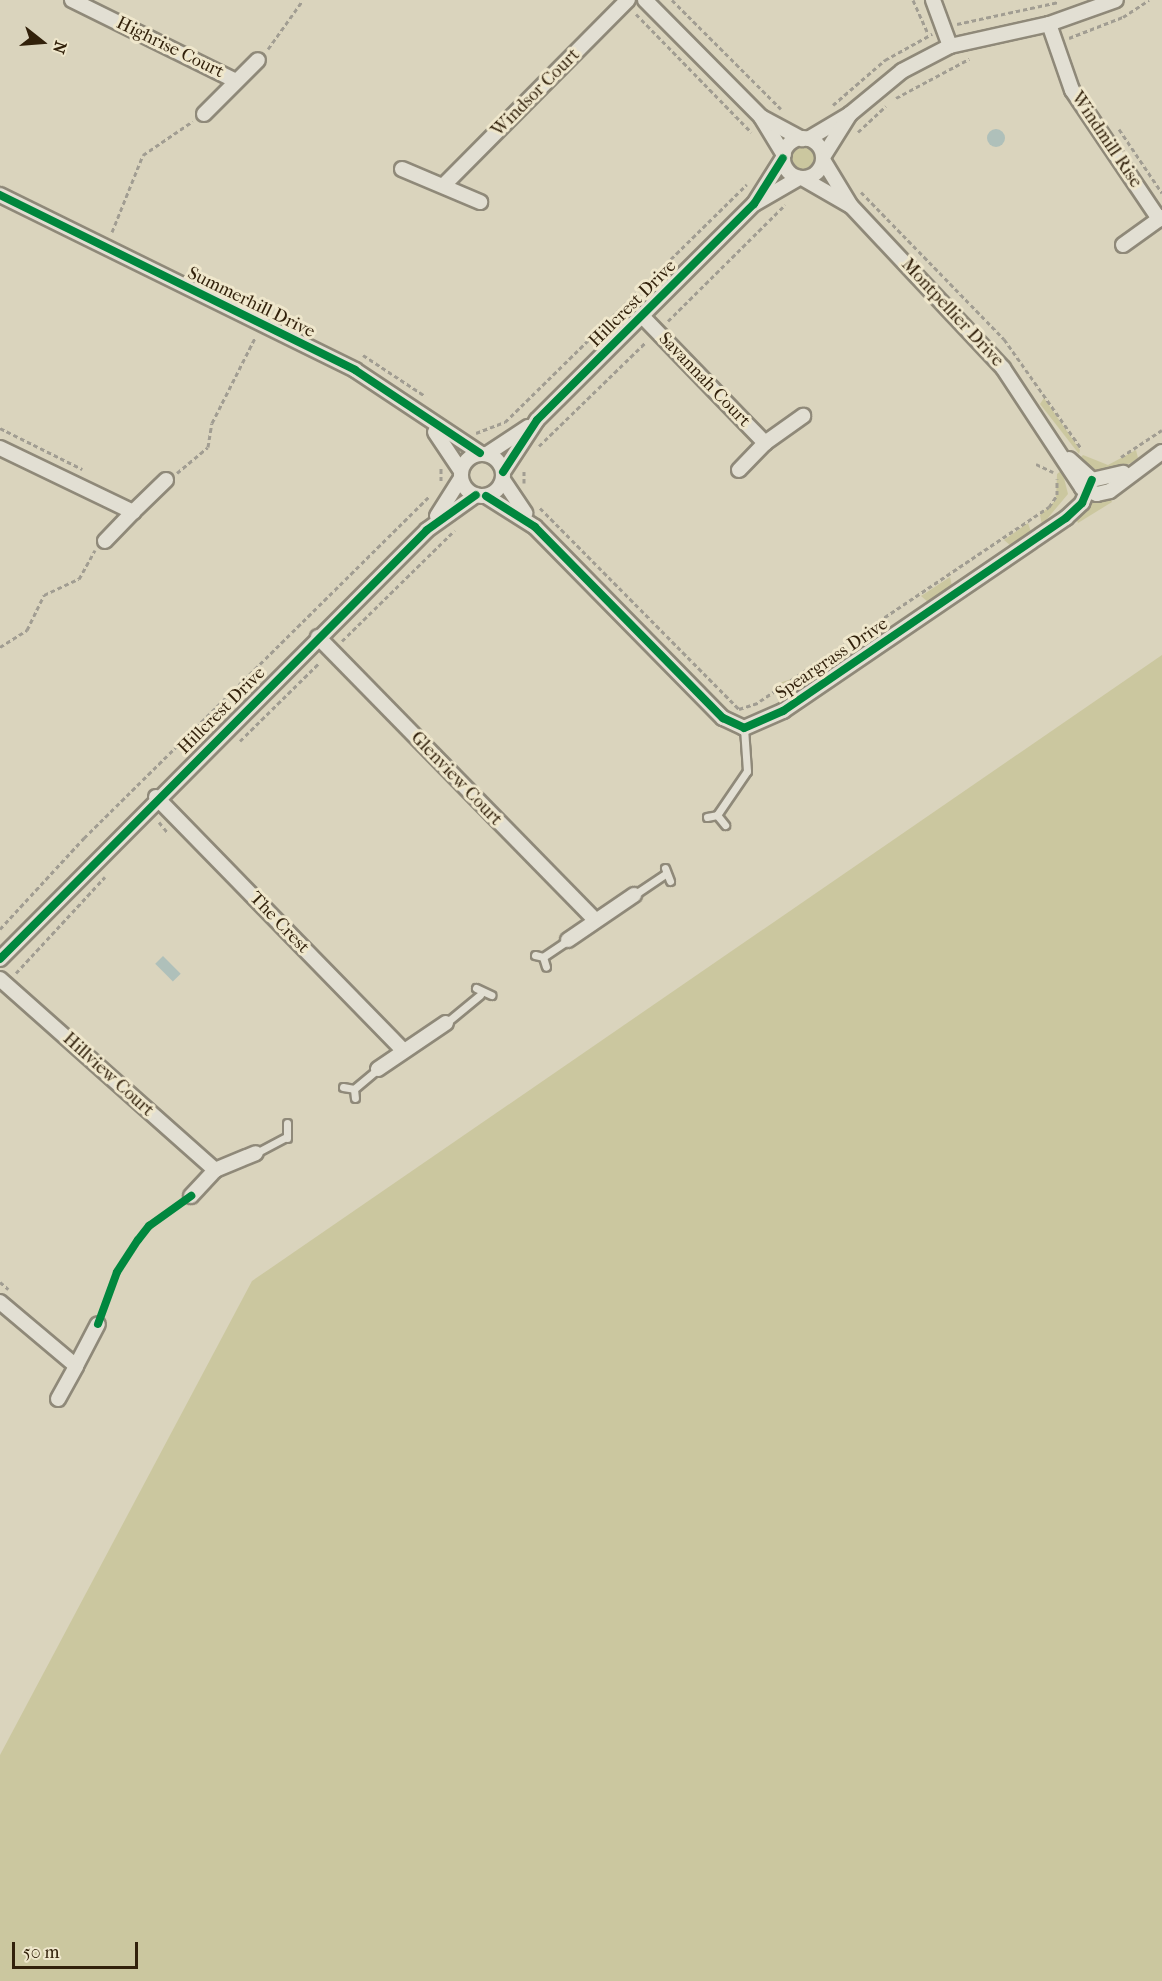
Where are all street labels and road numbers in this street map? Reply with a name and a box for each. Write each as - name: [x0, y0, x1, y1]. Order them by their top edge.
- street label: Highrise Court: [113, 13, 227, 83]
- street label: Windsor Court: [487, 44, 585, 142]
- street label: Windmill Rise: [1066, 88, 1146, 192]
- street label: Montpellier Drive: [896, 254, 1008, 372]
- street label: Hillcrest Drive: [585, 256, 681, 352]
- street label: Summerhill Drive: [184, 263, 318, 343]
- street label: Savannah Court: [653, 328, 755, 432]
- street label: Speargrass Drive: [772, 614, 892, 704]
- street label: Hillcrest Drive: [174, 663, 270, 759]
- street label: Glenview Court: [406, 728, 506, 830]
- street label: The Crest: [245, 888, 313, 958]
- street label: Hillview Court: [58, 1029, 158, 1121]

